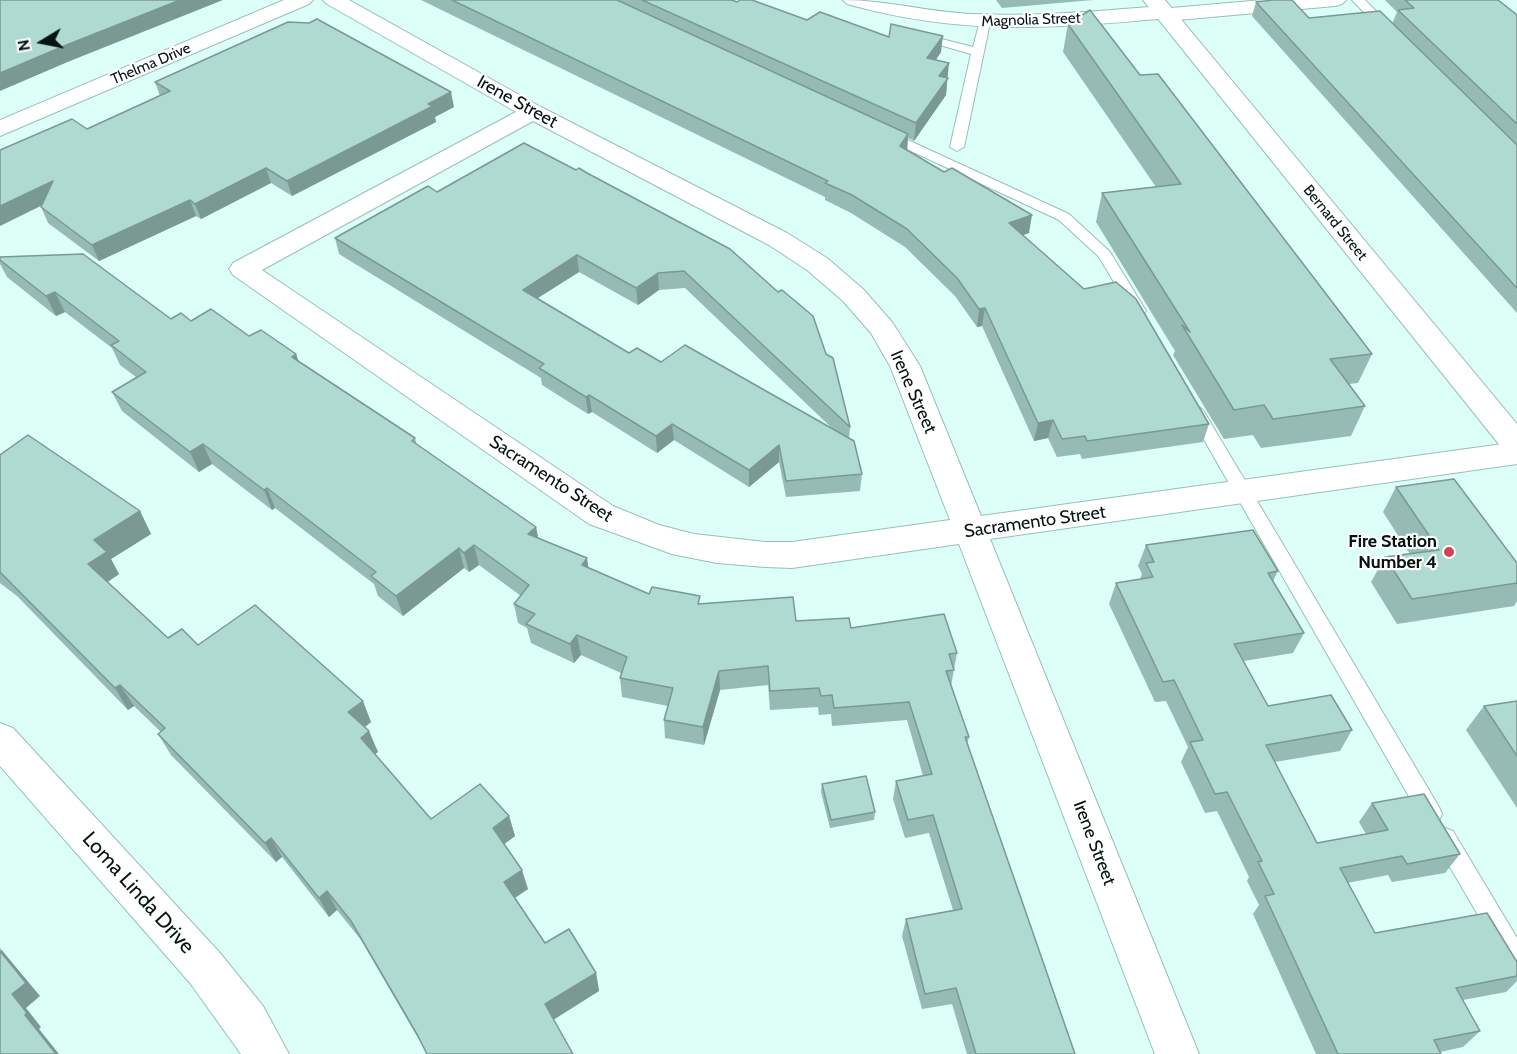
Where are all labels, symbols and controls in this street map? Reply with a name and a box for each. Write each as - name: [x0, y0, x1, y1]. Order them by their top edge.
- street label: Magnolia Street: [981, 9, 1081, 31]
- north arrow: [12, 12, 72, 72]
- text: N: [13, 38, 34, 52]
- street label: Thelma Drive: [109, 39, 193, 89]
- street label: Irene Street: [473, 71, 561, 133]
- street label: Bernard Street: [1299, 182, 1371, 264]
- street label: Irene Street: [885, 347, 941, 437]
- street label: Sacramento Street: [485, 431, 617, 527]
- street label: Sacramento Street: [963, 501, 1107, 543]
- place label: Fire Station Number 4: [1348, 531, 1437, 574]
- marker: Fire Station Number 4: [1442, 545, 1456, 559]
- street label: Irene Street: [1068, 798, 1120, 888]
- street label: Loma Linda Drive: [77, 827, 199, 959]

